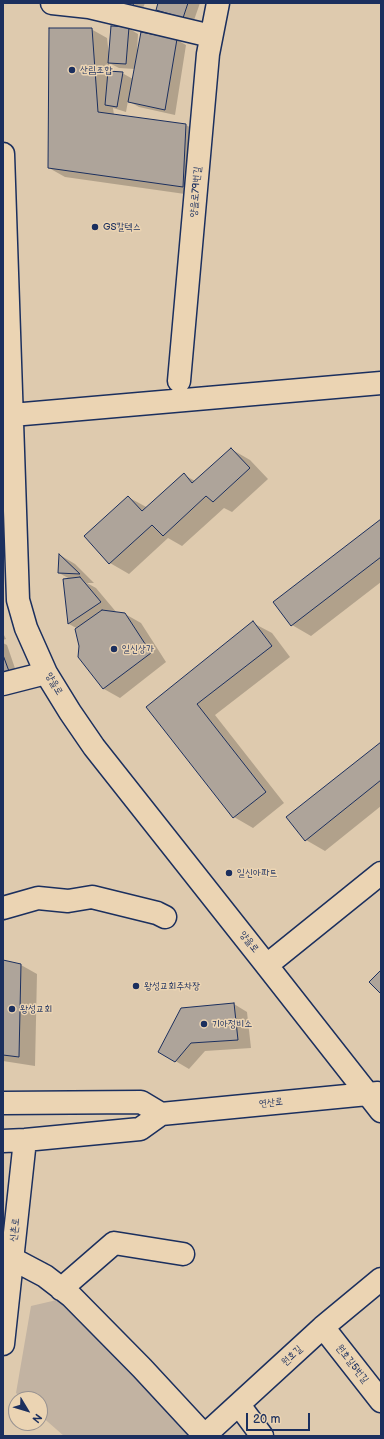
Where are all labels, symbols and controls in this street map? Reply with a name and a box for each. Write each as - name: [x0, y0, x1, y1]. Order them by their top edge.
- place label: 산림조합: [80, 64, 112, 76]
- marker: 산림조합: [67, 65, 77, 75]
- street label: 양을로79번길: [188, 166, 204, 218]
- place label: GS칼텍스: [103, 221, 141, 233]
- marker: GS칼텍스: [90, 222, 100, 232]
- place label: 일신상가: [122, 643, 154, 655]
- marker: 일신상가: [109, 644, 119, 654]
- street label: 양을로: [43, 671, 65, 697]
- place label: 일신아파트: [237, 867, 277, 879]
- marker: 일신아파트: [224, 868, 234, 878]
- street label: 양을로: [237, 929, 261, 955]
- place label: 왕성교회주차장: [144, 980, 200, 992]
- marker: 왕성교회주차장: [131, 981, 141, 991]
- place label: 왕성교회: [20, 1003, 52, 1015]
- marker: 왕성교회: [7, 1004, 17, 1014]
- place label: 기아정비소: [212, 1018, 252, 1030]
- marker: 기아정비소: [199, 1019, 209, 1029]
- street label: 연산로: [258, 1096, 284, 1110]
- street label: 신촌로: [8, 1217, 22, 1243]
- street label: 원호길5번길: [333, 1342, 371, 1386]
- street label: 원호길: [279, 1343, 305, 1369]
- north arrow: [8, 1391, 48, 1431]
- scale bar: [248, 1405, 312, 1431]
- text: N: [29, 1411, 45, 1425]
- text: 20 m: [253, 1412, 280, 1427]

